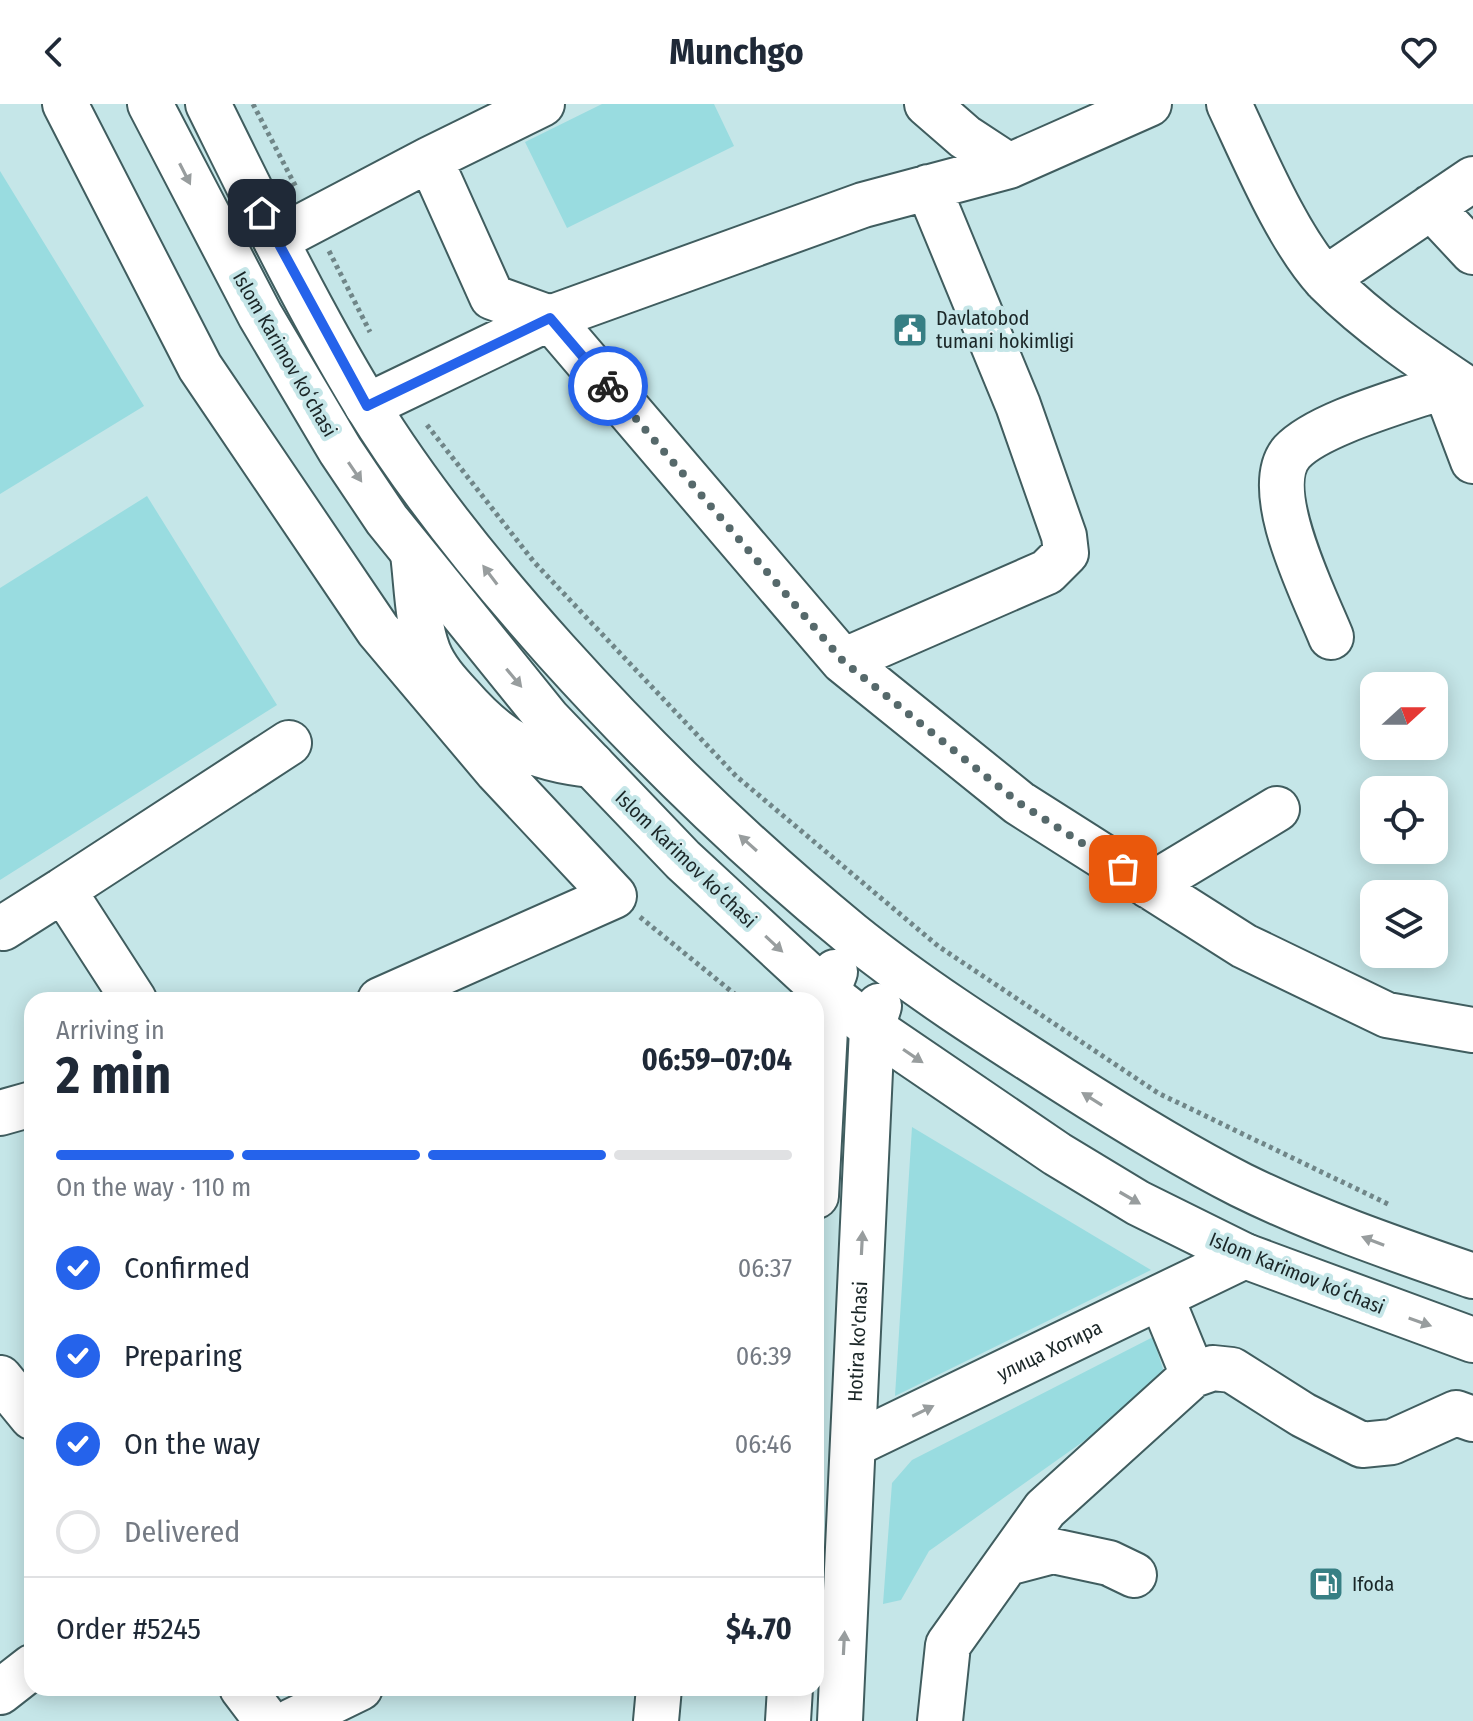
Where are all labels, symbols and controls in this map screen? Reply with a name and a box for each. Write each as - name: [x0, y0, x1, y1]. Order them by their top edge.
- icon: back: [32, 30, 76, 74]
- text: Munchgo: [669, 30, 804, 74]
- icon: heart: [1397, 30, 1441, 74]
- one-way arrow: [178, 162, 191, 185]
- pin: [228, 179, 296, 247]
- icon: home: [240, 191, 284, 235]
- street label: Islom Karimov koʻchasi: [228, 267, 342, 441]
- place label: Davlatobod tumani hokimligi: [936, 306, 1074, 353]
- public building icon: Davlatobod tumani hokimligi: [891, 311, 929, 349]
- courier: [568, 346, 648, 426]
- icon: bike: [586, 364, 630, 408]
- one-way arrow: [347, 462, 362, 483]
- one-way arrow: [483, 565, 499, 585]
- one-way arrow: [505, 668, 522, 688]
- north arrow: [1360, 672, 1448, 760]
- map controls: [1360, 672, 1448, 968]
- button: locate: [1360, 776, 1448, 864]
- street label: Islom Karimov koʻchasi: [610, 785, 762, 933]
- one-way arrow: [738, 835, 757, 853]
- pin: [1089, 835, 1157, 903]
- icon: bag: [1101, 847, 1145, 891]
- button: layers: [1360, 880, 1448, 968]
- one-way arrow: [764, 934, 783, 952]
- text: Arriving in: [56, 1015, 165, 1046]
- text: 06:59–07:04: [641, 1042, 792, 1078]
- text: 2 min: [56, 1044, 171, 1107]
- one-way arrow: [902, 1048, 923, 1063]
- one-way arrow: [1081, 1092, 1103, 1106]
- text: On the way · 110 m: [56, 1172, 251, 1203]
- one-way arrow: [1119, 1191, 1141, 1205]
- street label: Islom Karimov koʻchasi: [1206, 1227, 1388, 1319]
- one-way arrow: [856, 1231, 869, 1256]
- one-way arrow: [1361, 1234, 1385, 1247]
- icon: check: [56, 1246, 100, 1290]
- text: Confirmed: [124, 1250, 250, 1286]
- text: 06:37: [738, 1253, 792, 1284]
- street label: Hotira ko'chasi: [843, 1281, 872, 1402]
- street label: улица Хотира: [993, 1315, 1106, 1386]
- one-way arrow: [1409, 1316, 1433, 1328]
- icon: check: [56, 1334, 100, 1378]
- text: Preparing: [124, 1338, 242, 1374]
- text: 06:39: [736, 1341, 792, 1372]
- one-way arrow: [911, 1404, 935, 1418]
- icon: check: [56, 1422, 100, 1466]
- text: On the way: [124, 1426, 260, 1462]
- text: 06:46: [735, 1429, 792, 1460]
- text: Delivered: [124, 1514, 240, 1550]
- fuel station icon: Ifoda: [1307, 1565, 1345, 1603]
- place label: Ifoda: [1352, 1572, 1394, 1596]
- text: Order #5245: [56, 1611, 201, 1647]
- text: $4.70: [726, 1611, 792, 1647]
- one-way arrow: [837, 1630, 850, 1655]

